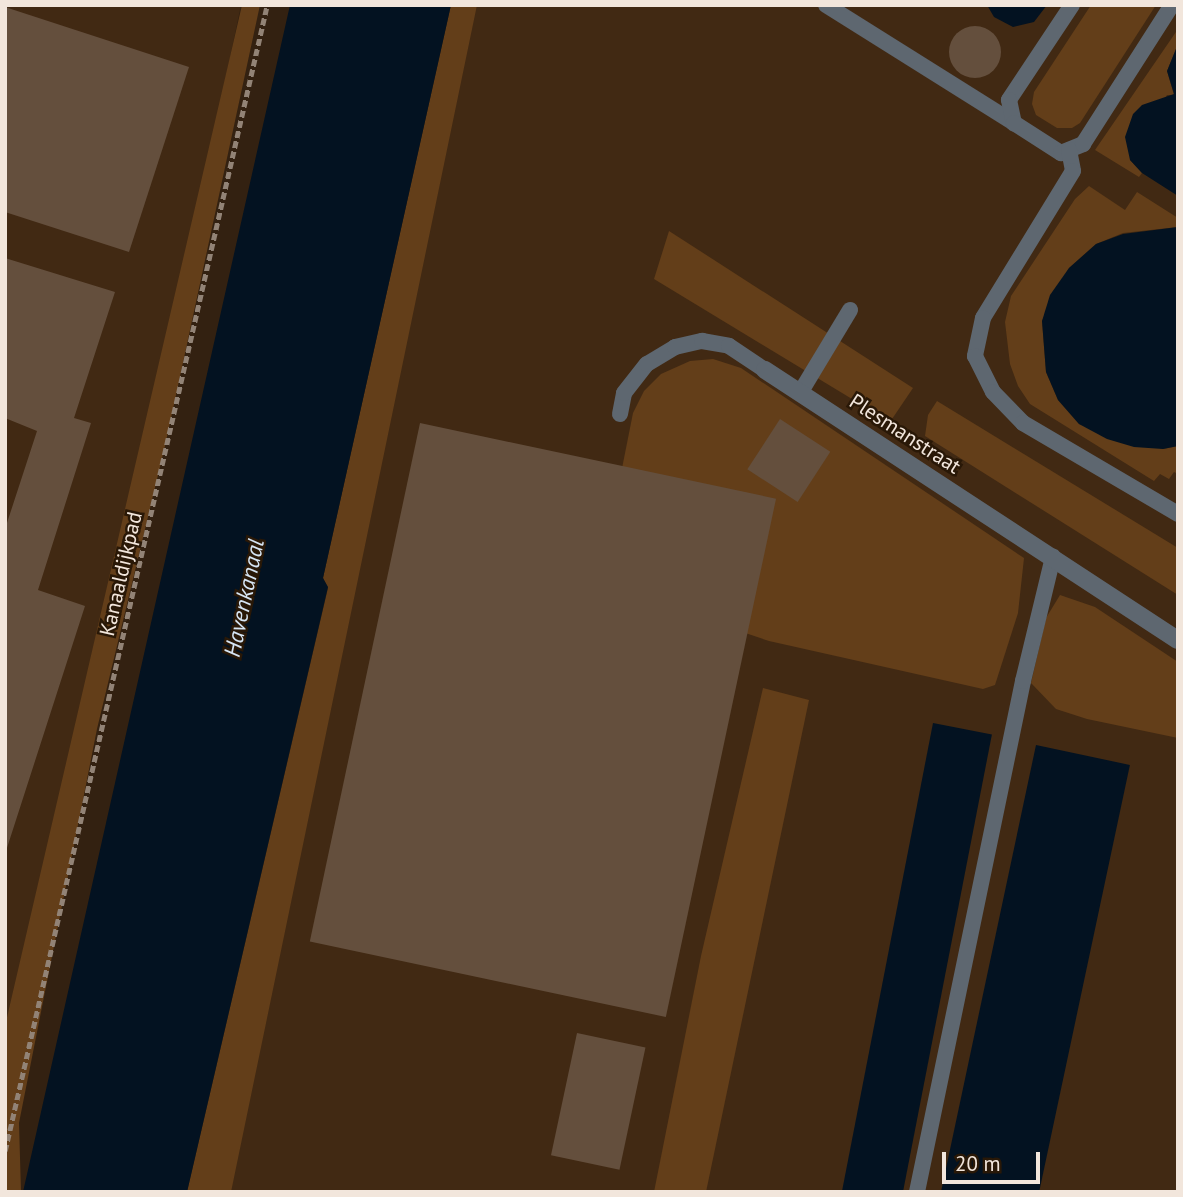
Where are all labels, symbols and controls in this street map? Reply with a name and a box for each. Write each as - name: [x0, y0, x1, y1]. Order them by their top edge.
- street label: Plesmanstraat: [845, 389, 965, 479]
- street label: Kanaaldijkpad: [94, 509, 148, 639]
- water label: Havenkanaal: [218, 536, 270, 660]
- scale bar: [945, 1138, 1043, 1182]
- text: 20 m: [955, 1150, 1001, 1177]

